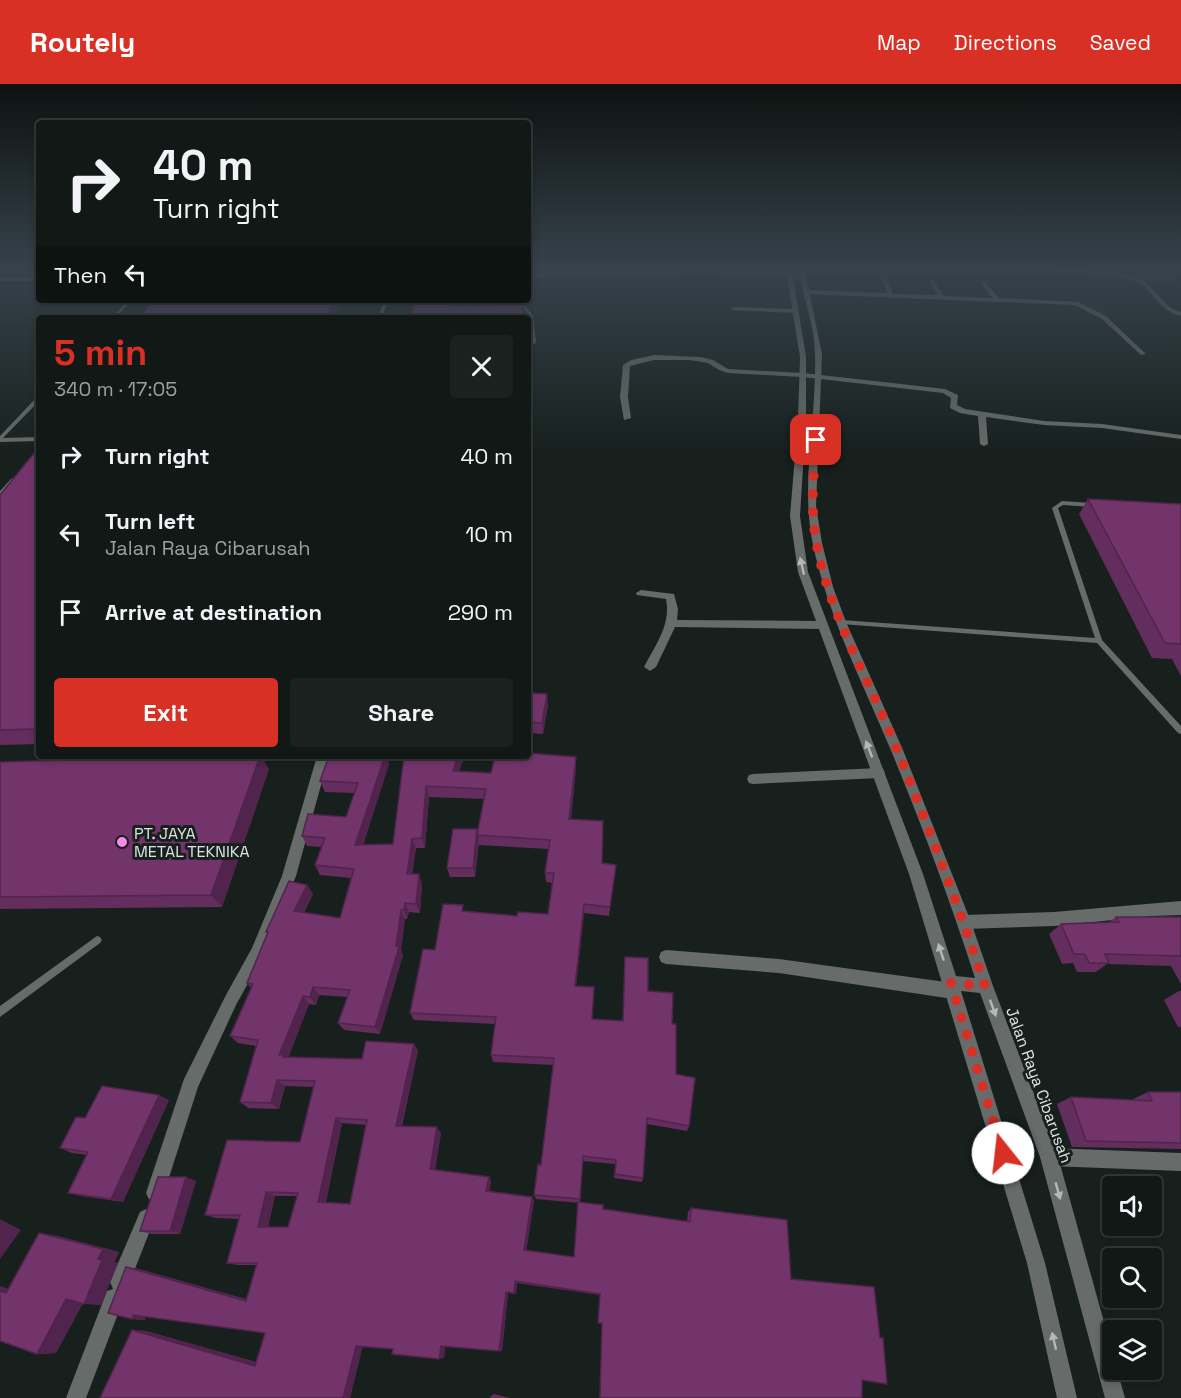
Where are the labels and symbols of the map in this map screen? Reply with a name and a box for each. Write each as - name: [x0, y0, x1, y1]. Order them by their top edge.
- pin: [790, 414, 841, 465]
- one-way arrow: [797, 556, 806, 575]
- one-way arrow: [864, 739, 874, 757]
- place label: PT. JAYA METAL TEKNIKA: [134, 823, 250, 862]
- marker: PT. JAYA METAL TEKNIKA: [115, 835, 129, 849]
- one-way arrow: [936, 943, 945, 961]
- one-way arrow: [989, 999, 998, 1017]
- street label: Jalan Raya Cibarusah: [1001, 1004, 1077, 1166]
- position arrow: [971, 1121, 1035, 1185]
- one-way arrow: [1054, 1182, 1064, 1201]
- one-way arrow: [1049, 1331, 1058, 1350]

